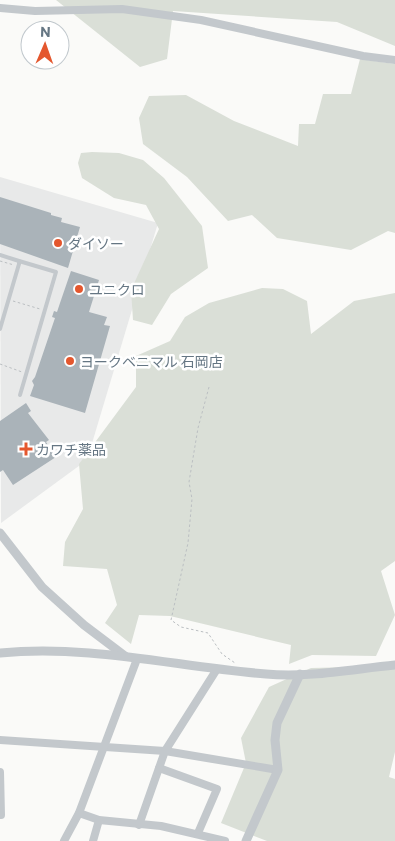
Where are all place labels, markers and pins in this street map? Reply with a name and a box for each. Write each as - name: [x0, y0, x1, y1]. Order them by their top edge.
- place label: ダイソー: [68, 235, 124, 252]
- marker: ダイソー: [52, 237, 64, 249]
- place label: ユニクロ: [89, 281, 145, 298]
- marker: ユニクロ: [73, 283, 85, 295]
- place label: ヨークベニマル 石岡店: [80, 353, 223, 370]
- marker: ヨークベニマル 石岡店: [64, 355, 76, 367]
- place label: カワチ薬品: [36, 441, 106, 458]
- marker: カワチ薬品: [20, 443, 32, 455]

